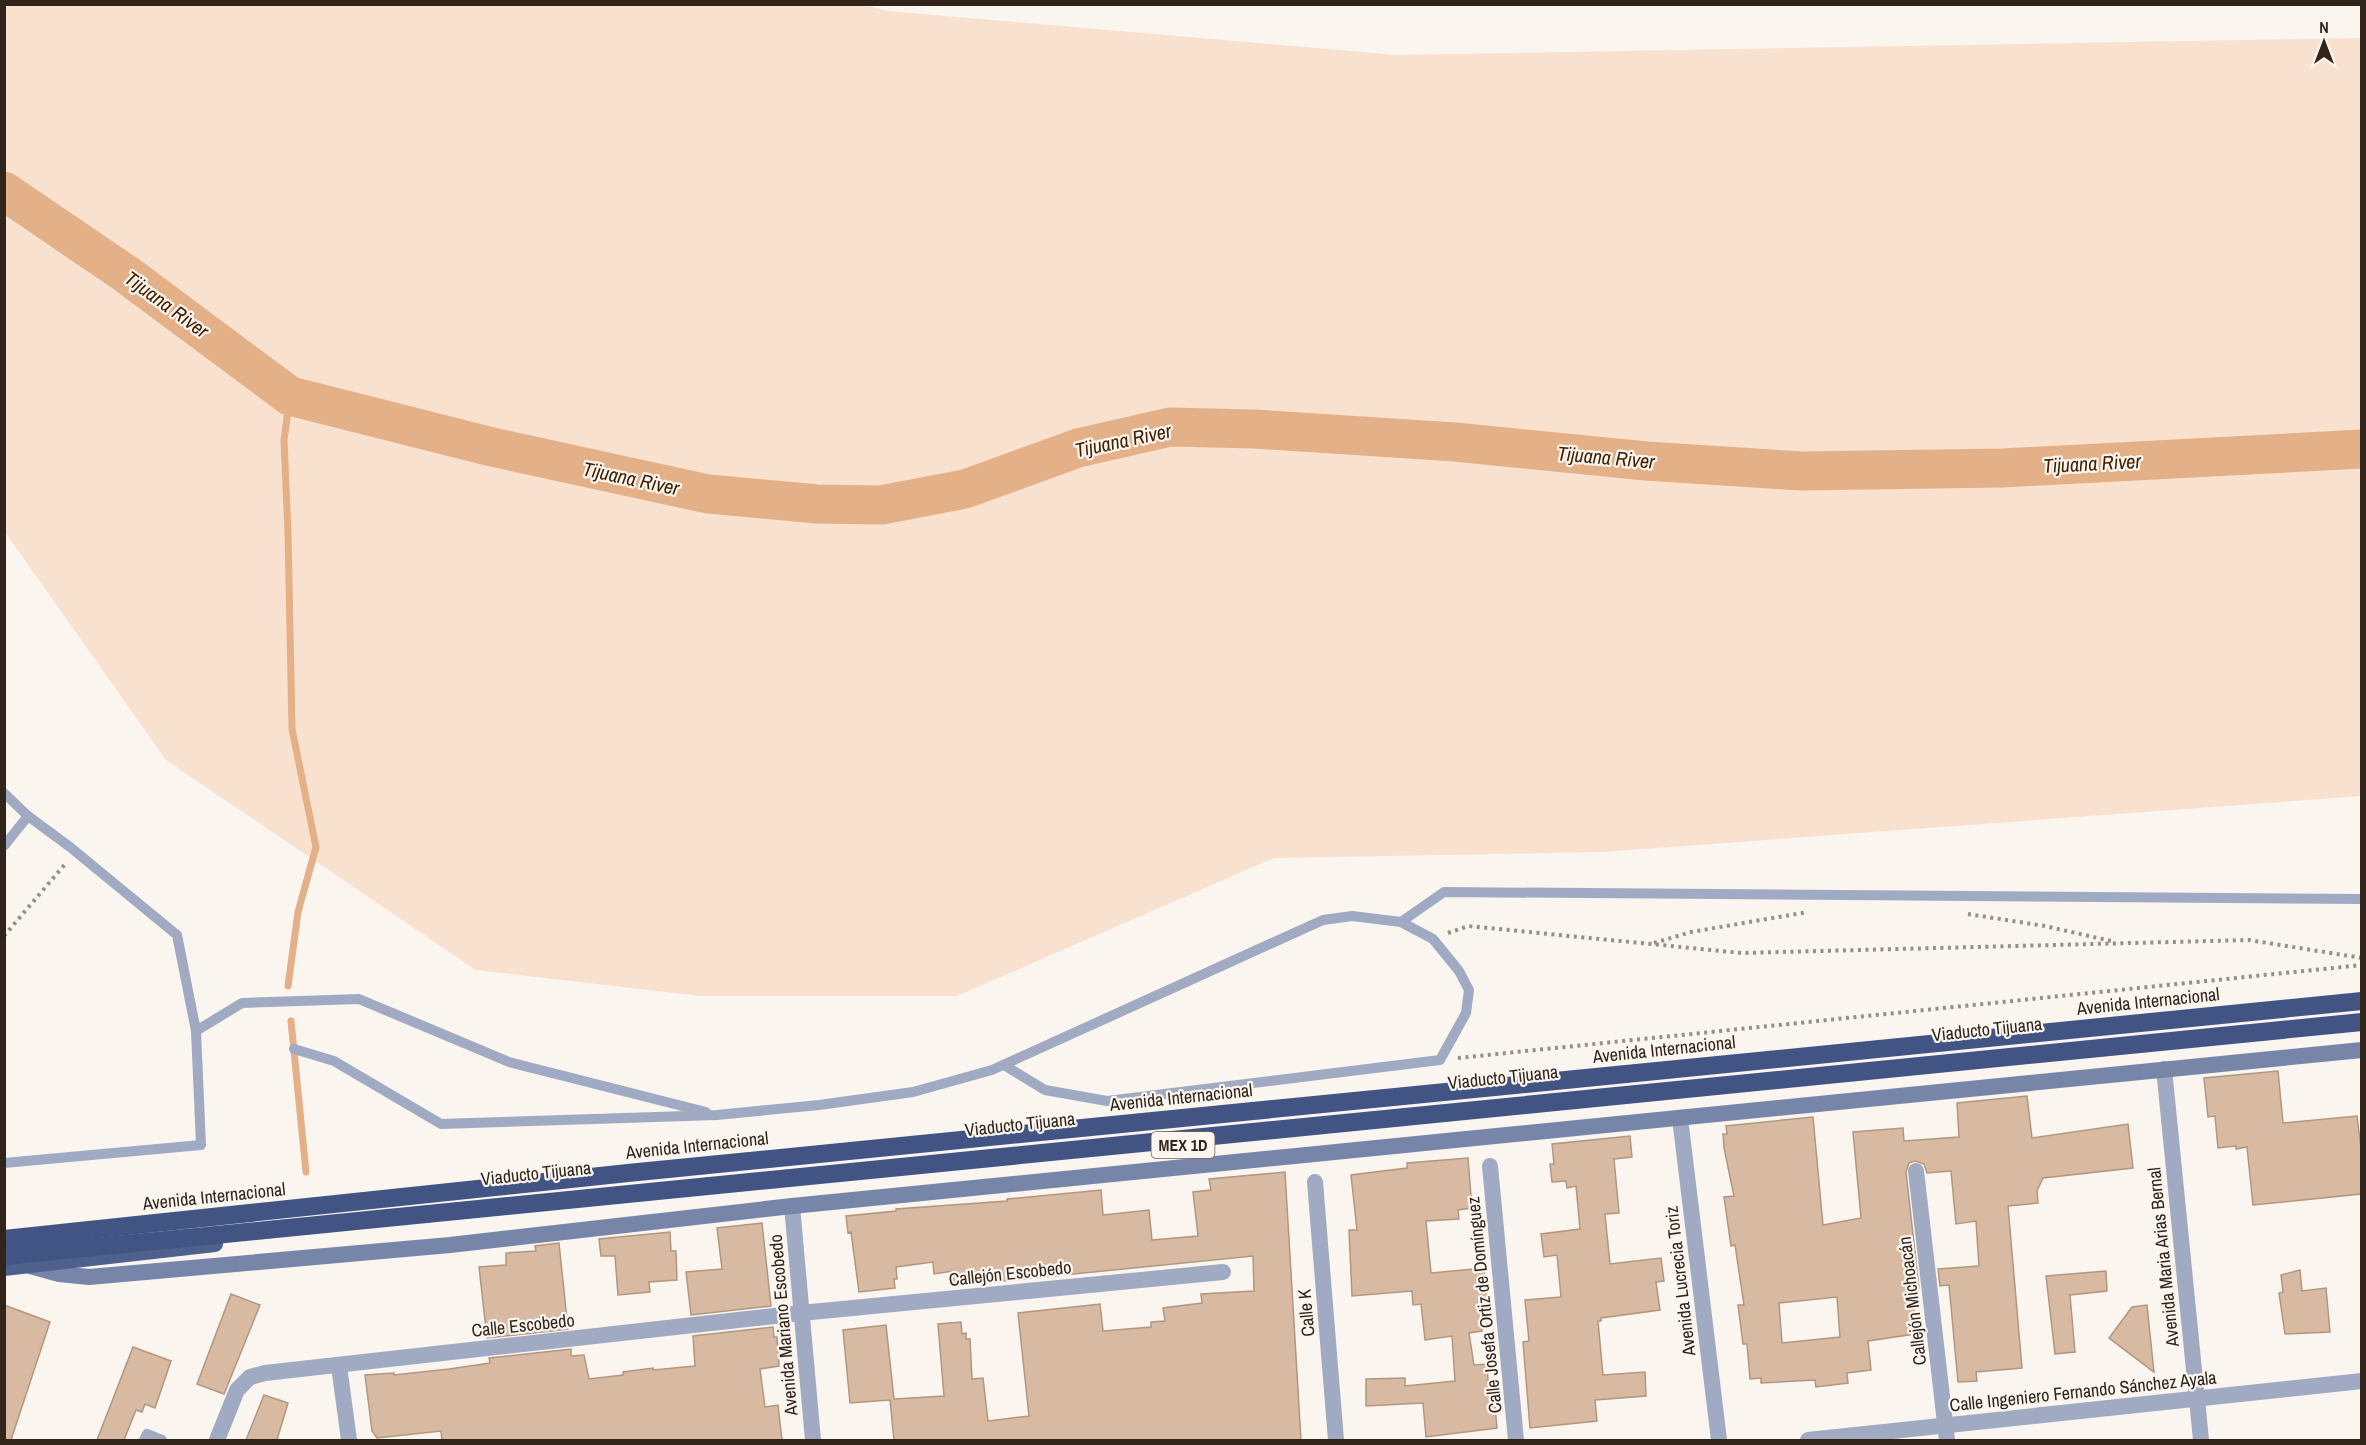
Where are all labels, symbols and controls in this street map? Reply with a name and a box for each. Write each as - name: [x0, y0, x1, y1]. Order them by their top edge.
- north arrow: [2294, 12, 2354, 72]
- text: N: [2319, 16, 2329, 38]
- water label: Tijuana River: [120, 264, 215, 344]
- water label: Tijuana River: [1072, 417, 1174, 463]
- water label: Tijuana River: [1556, 439, 1656, 475]
- water label: Tijuana River: [2043, 447, 2142, 479]
- water label: Tijuana River: [580, 455, 682, 501]
- street label: Avenida Internacional: [2074, 981, 2221, 1021]
- street label: Viaducto Tijuana: [1931, 1011, 2043, 1047]
- street label: Avenida Internacional: [1590, 1029, 1737, 1069]
- street label: Viaducto Tijuana: [1447, 1059, 1559, 1095]
- street label: Avenida Internacional: [1107, 1077, 1254, 1117]
- street label: Viaducto Tijuana: [964, 1106, 1076, 1142]
- street label: Avenida Internacional: [623, 1125, 770, 1165]
- road number: MEX 1D: [1152, 1132, 1214, 1158]
- street label: Viaducto Tijuana: [480, 1155, 592, 1191]
- street label: Avenida Maria Arias Bernal: [2141, 1166, 2185, 1349]
- street label: Avenida Internacional: [140, 1176, 287, 1216]
- street label: Calle Josefa Ortiz de Domínguez: [1460, 1196, 1508, 1414]
- street label: Avenida Lucrecia Toriz: [1658, 1205, 1702, 1358]
- street label: Avenida Mariano Escobedo: [763, 1233, 803, 1418]
- street label: Callejón Michoacán: [1892, 1235, 1932, 1367]
- street label: Callejón Escobedo: [947, 1254, 1073, 1292]
- street label: Calle K: [1291, 1288, 1321, 1338]
- street label: Calle Escobedo: [470, 1307, 576, 1343]
- street label: Calle Ingeniero Fernando Sánchez Ayala: [1948, 1365, 2218, 1417]

